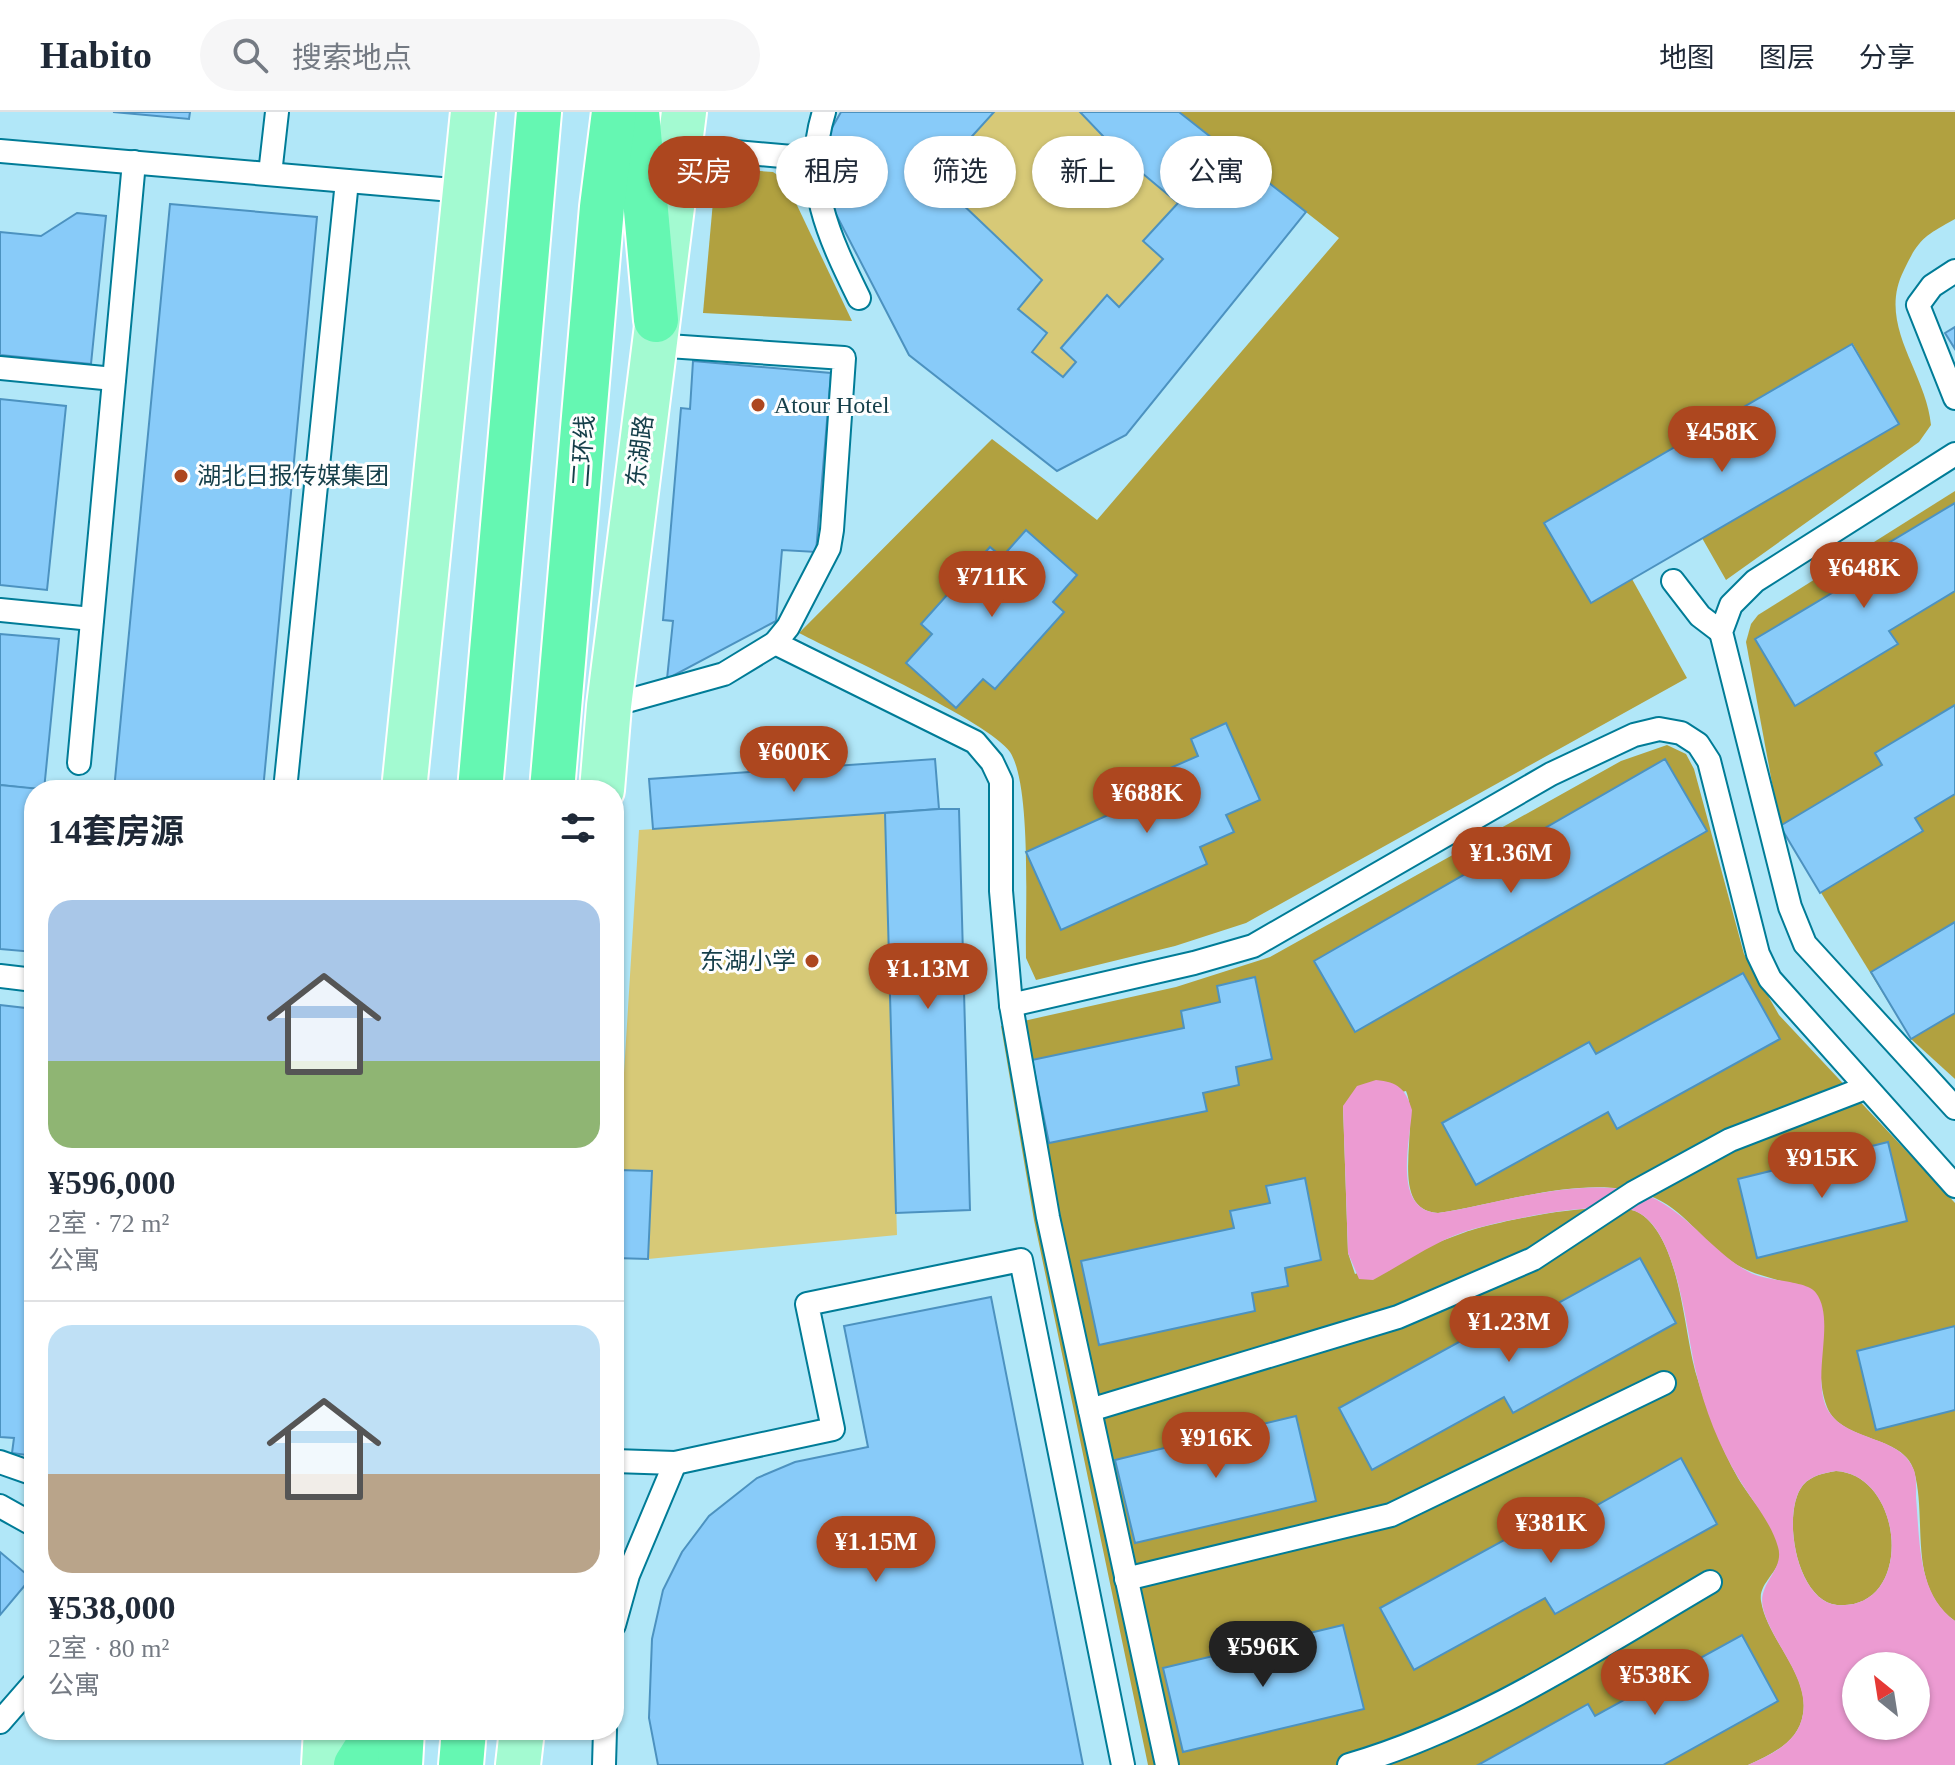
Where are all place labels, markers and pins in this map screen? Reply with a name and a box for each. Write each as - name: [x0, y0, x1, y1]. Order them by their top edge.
- place label: Atour Hotel: [774, 392, 890, 418]
- marker: Atour Hotel: [749, 396, 767, 414]
- pin: ¥458K: [1666, 406, 1778, 474]
- place label: 湖北日报传媒集团: [197, 463, 389, 489]
- marker: 湖北日报传媒集团: [172, 467, 190, 485]
- pin: ¥648K: [1808, 542, 1920, 610]
- pin: ¥711K: [936, 551, 1048, 619]
- pin: ¥600K: [738, 726, 850, 794]
- pin: ¥688K: [1091, 767, 1203, 835]
- pin: ¥1.36M: [1446, 827, 1576, 895]
- pin: ¥1.13M: [863, 943, 993, 1011]
- place label: 东湖小学: [700, 948, 796, 974]
- marker: 东湖小学: [803, 952, 821, 970]
- pin: ¥915K: [1766, 1132, 1878, 1200]
- pin: ¥1.23M: [1444, 1296, 1574, 1364]
- pin: ¥916K: [1160, 1412, 1272, 1480]
- pin: ¥381K: [1495, 1497, 1607, 1565]
- pin: ¥1.15M: [811, 1516, 941, 1584]
- pin: ¥596K: [1207, 1621, 1319, 1689]
- pin: ¥538K: [1599, 1649, 1711, 1717]

